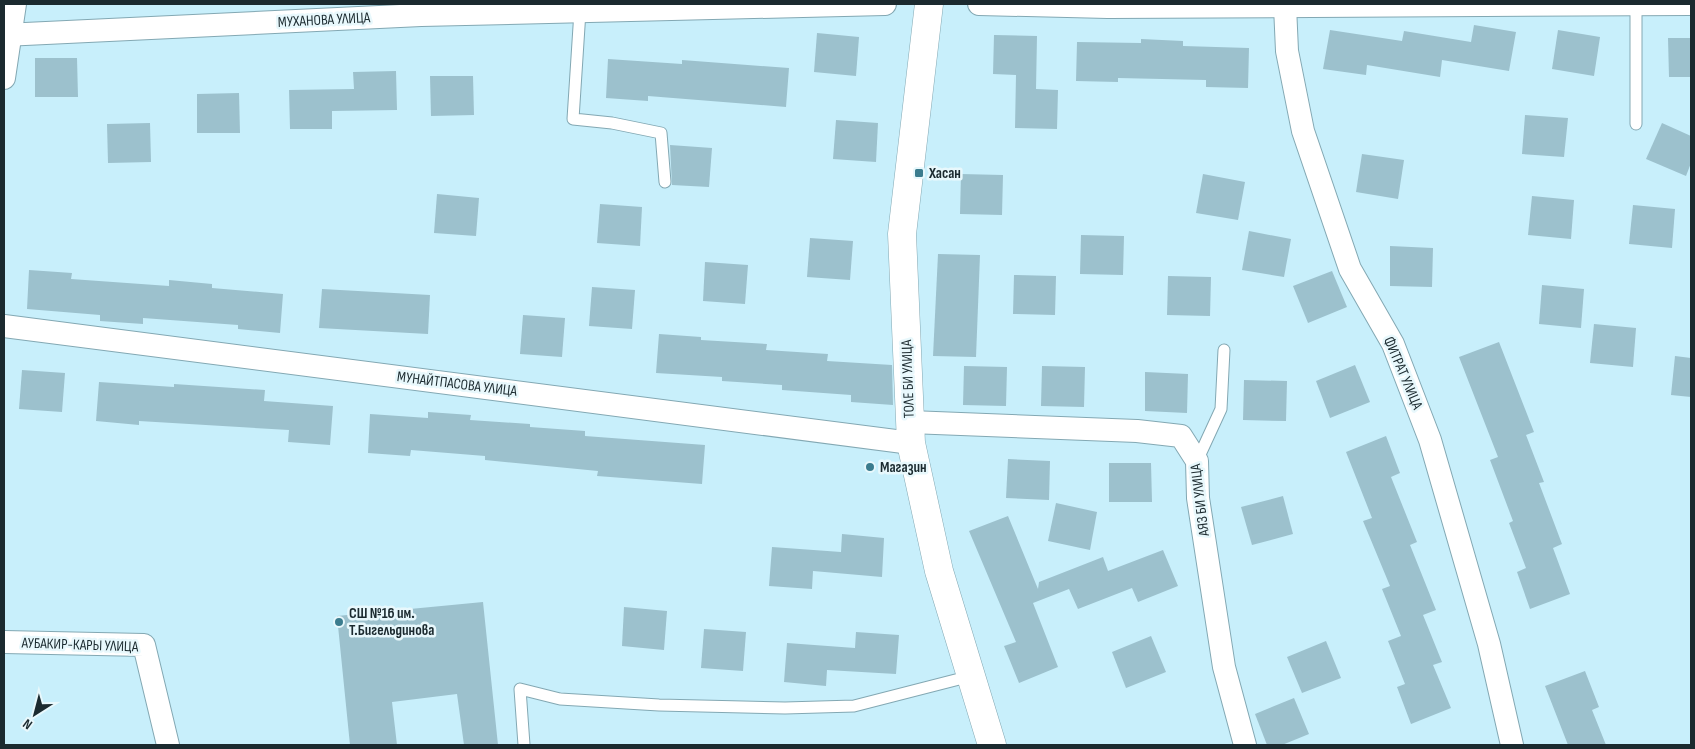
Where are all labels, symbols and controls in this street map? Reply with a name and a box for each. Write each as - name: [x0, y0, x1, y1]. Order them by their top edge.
- street label: МУХАНОВА УЛИЦА: [277, 8, 371, 32]
- place label: Хасан: [928, 164, 961, 183]
- marker: Хасан: [913, 167, 925, 179]
- street label: ФИТРАТ УЛИЦА: [1379, 334, 1427, 413]
- street label: ТОЛЕ БИ УЛИЦА: [897, 339, 919, 419]
- street label: МУНАЙТПАСОВА УЛИЦА: [396, 367, 519, 401]
- place label: Магазин: [880, 458, 927, 477]
- marker: Магазин: [864, 461, 876, 473]
- street label: АЯЗ БИ УЛИЦА: [1186, 462, 1214, 538]
- place label: СШ №16 им. Т.Бигельдинова: [349, 604, 434, 640]
- marker: СШ №16 им. Т.Бигельдинова: [333, 616, 345, 628]
- street label: АУБАКИР-КАРЫ УЛИЦА: [20, 633, 139, 657]
- north arrow: [10, 689, 60, 739]
- text: N: [20, 715, 36, 733]

